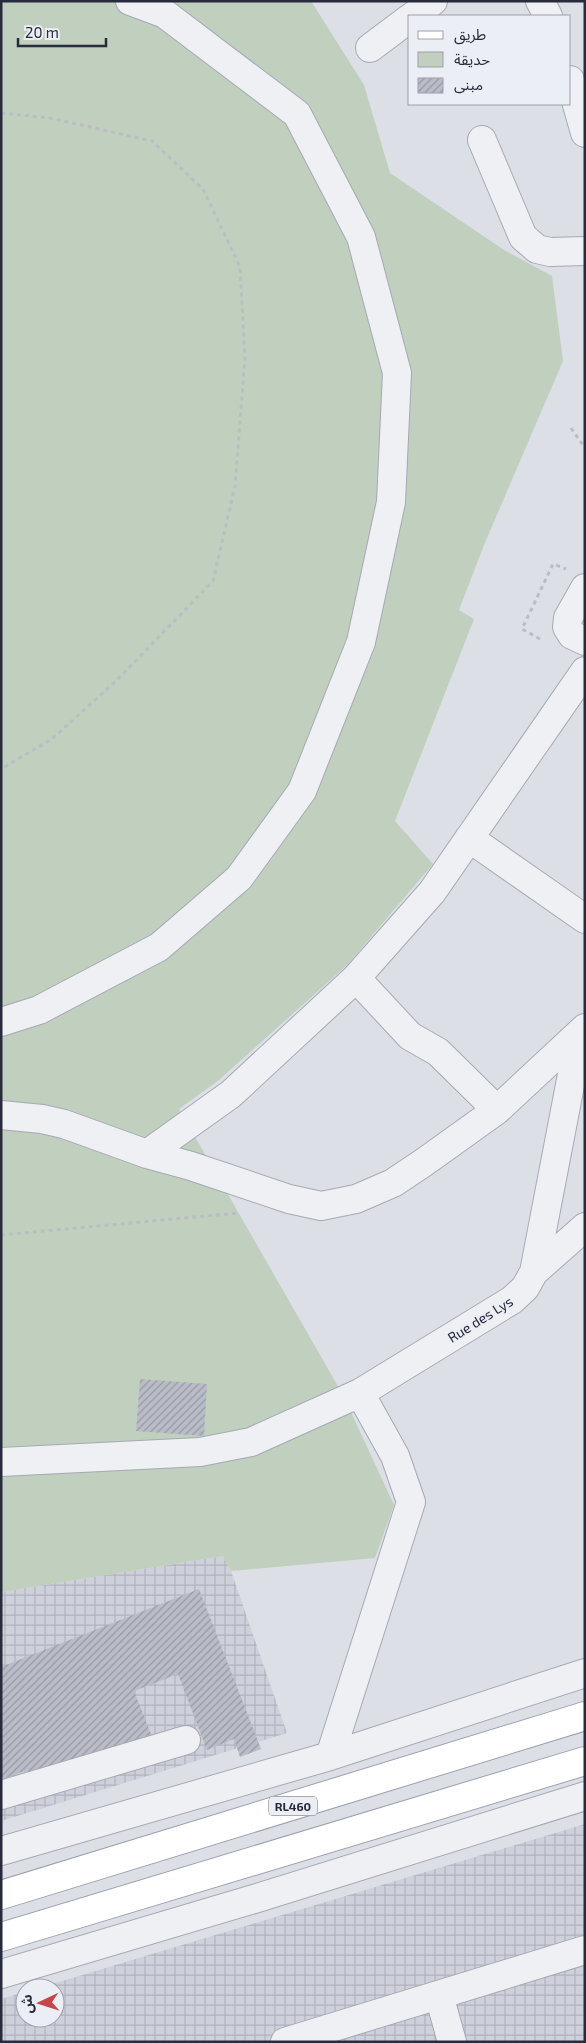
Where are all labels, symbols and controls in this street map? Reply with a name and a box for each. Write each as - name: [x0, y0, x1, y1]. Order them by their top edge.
- scale bar: [18, 15, 105, 47]
- legend: [408, 15, 571, 105]
- text: 20 m: [25, 23, 59, 41]
- text: طريق: [454, 25, 486, 45]
- text: حديقة: [454, 50, 490, 68]
- text: مبنى: [454, 75, 483, 94]
- street label: Rue des Lys: [444, 1292, 516, 1346]
- road number: RL460: [269, 1796, 317, 1815]
- north arrow: [15, 1978, 65, 2028]
- text: ش: [17, 1994, 36, 2014]

